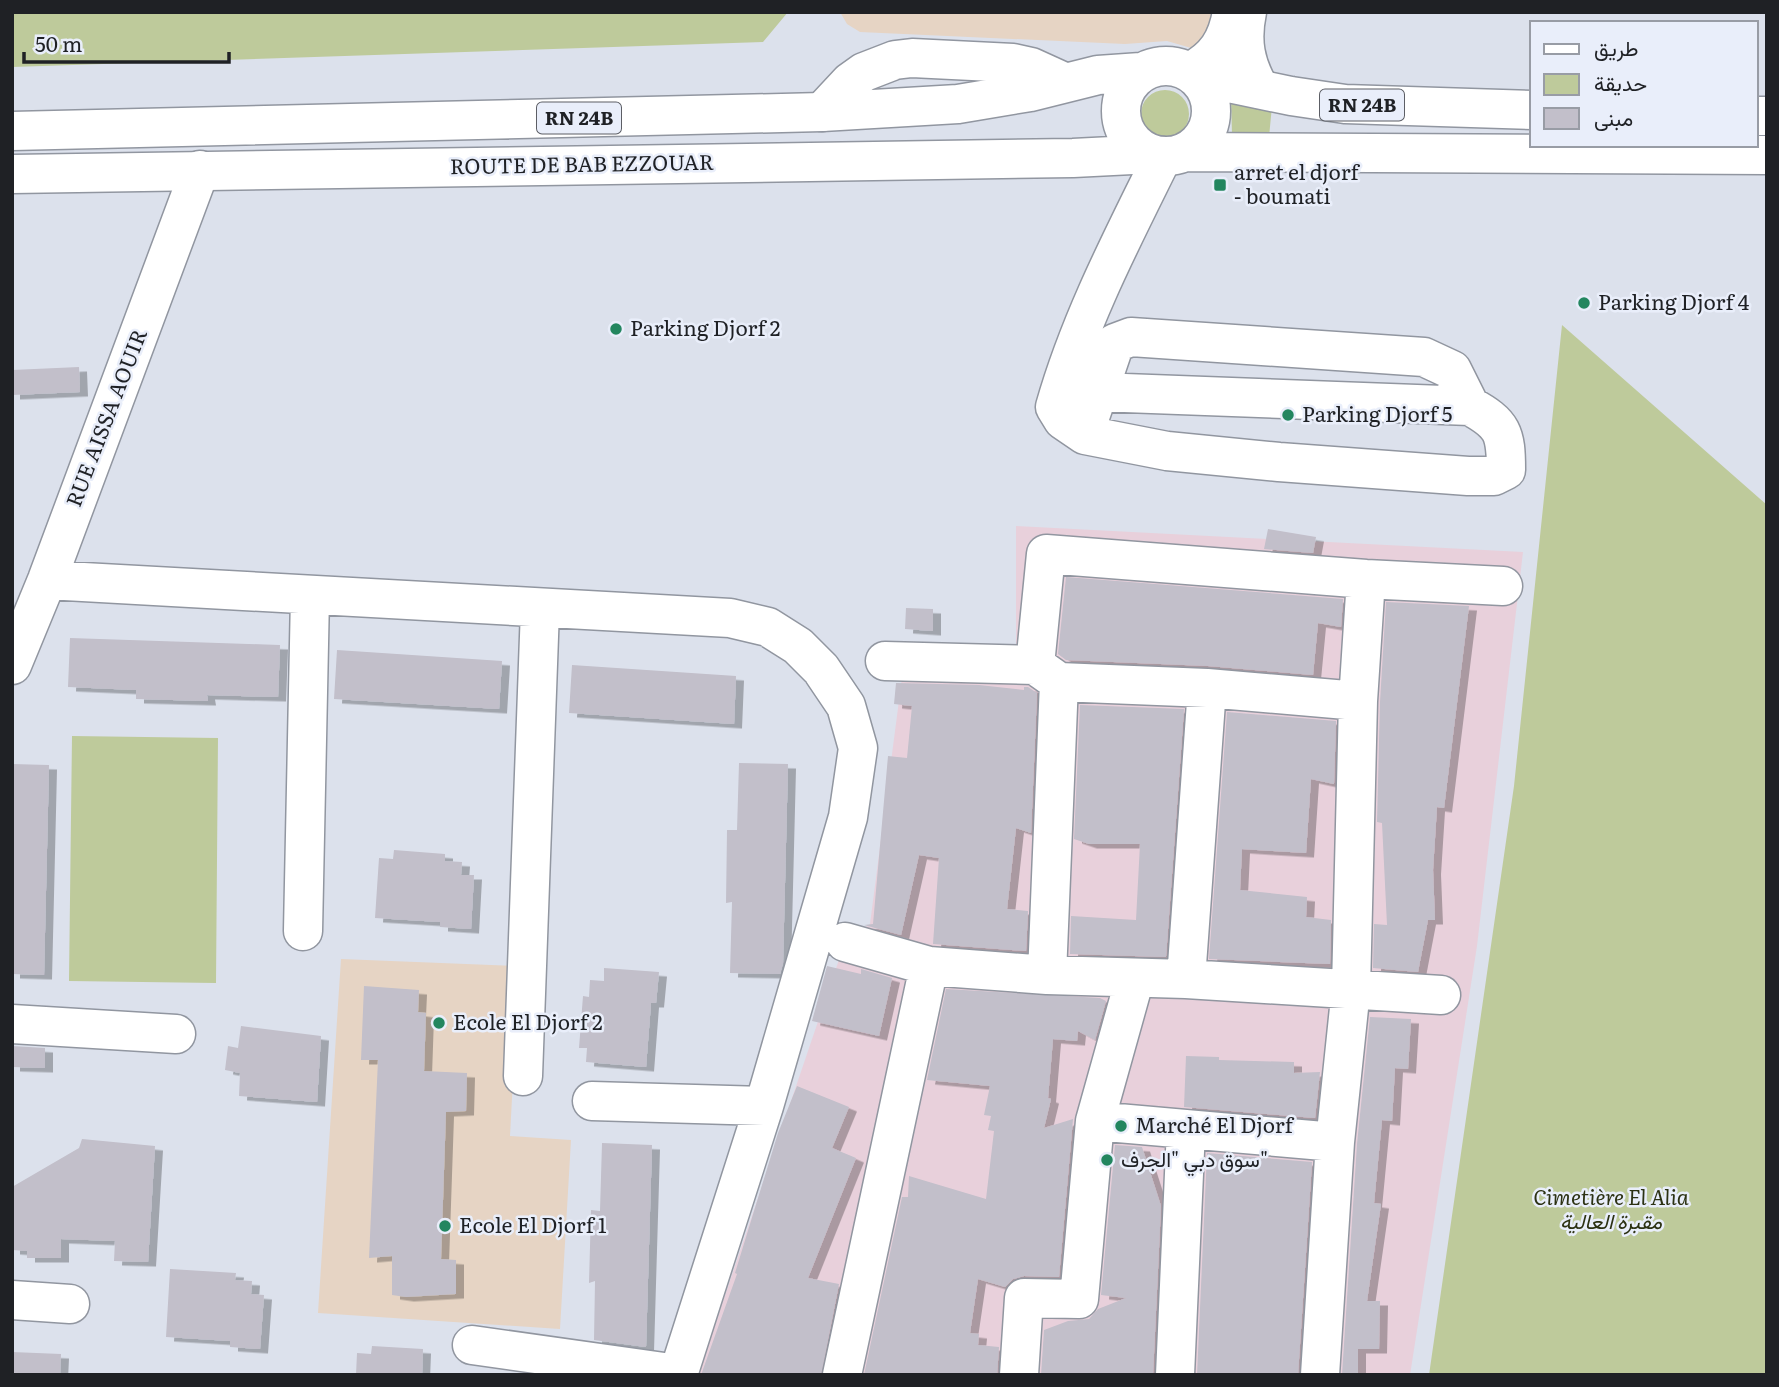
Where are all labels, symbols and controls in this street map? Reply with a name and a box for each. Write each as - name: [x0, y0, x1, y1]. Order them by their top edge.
- scale bar: [24, 21, 229, 65]
- legend: [1530, 21, 1758, 147]
- text: 50 m: [35, 27, 82, 58]
- text: طريق: [1594, 31, 1639, 62]
- text: حديقة: [1594, 66, 1647, 97]
- road number: RN 24B: [1320, 90, 1404, 120]
- text: مبنى: [1594, 101, 1633, 132]
- road number: RN 24B: [537, 102, 621, 134]
- street label: ROUTE DE BAB EZZOUAR: [450, 145, 714, 180]
- place label: arret el djorf - boumati: [1234, 155, 1361, 210]
- marker: arret el djorf - boumati: [1212, 177, 1228, 193]
- place label: Parking Djorf 4: [1598, 285, 1750, 316]
- marker: Parking Djorf 4: [1576, 295, 1592, 311]
- place label: Parking Djorf 2: [630, 311, 780, 342]
- marker: Parking Djorf 2: [608, 321, 624, 337]
- street label: RUE AISSA AOUIR: [56, 323, 153, 511]
- place label: Parking Djorf 5: [1302, 397, 1452, 428]
- marker: Parking Djorf 5: [1280, 407, 1296, 423]
- place label: Ecole El Djorf 2: [453, 1005, 603, 1036]
- marker: Ecole El Djorf 2: [431, 1015, 447, 1031]
- place label: Marché El Djorf: [1135, 1108, 1295, 1139]
- marker: Marché El Djorf: [1113, 1118, 1129, 1134]
- place label: سوق دبي "الجرف": [1121, 1142, 1268, 1177]
- marker: سوق دبي "الجرف": [1099, 1152, 1115, 1168]
- park label: Cimetière El Alia مقبرة العالية: [1533, 1180, 1689, 1235]
- place label: Ecole El Djorf 1: [459, 1208, 607, 1239]
- marker: Ecole El Djorf 1: [437, 1218, 453, 1234]

